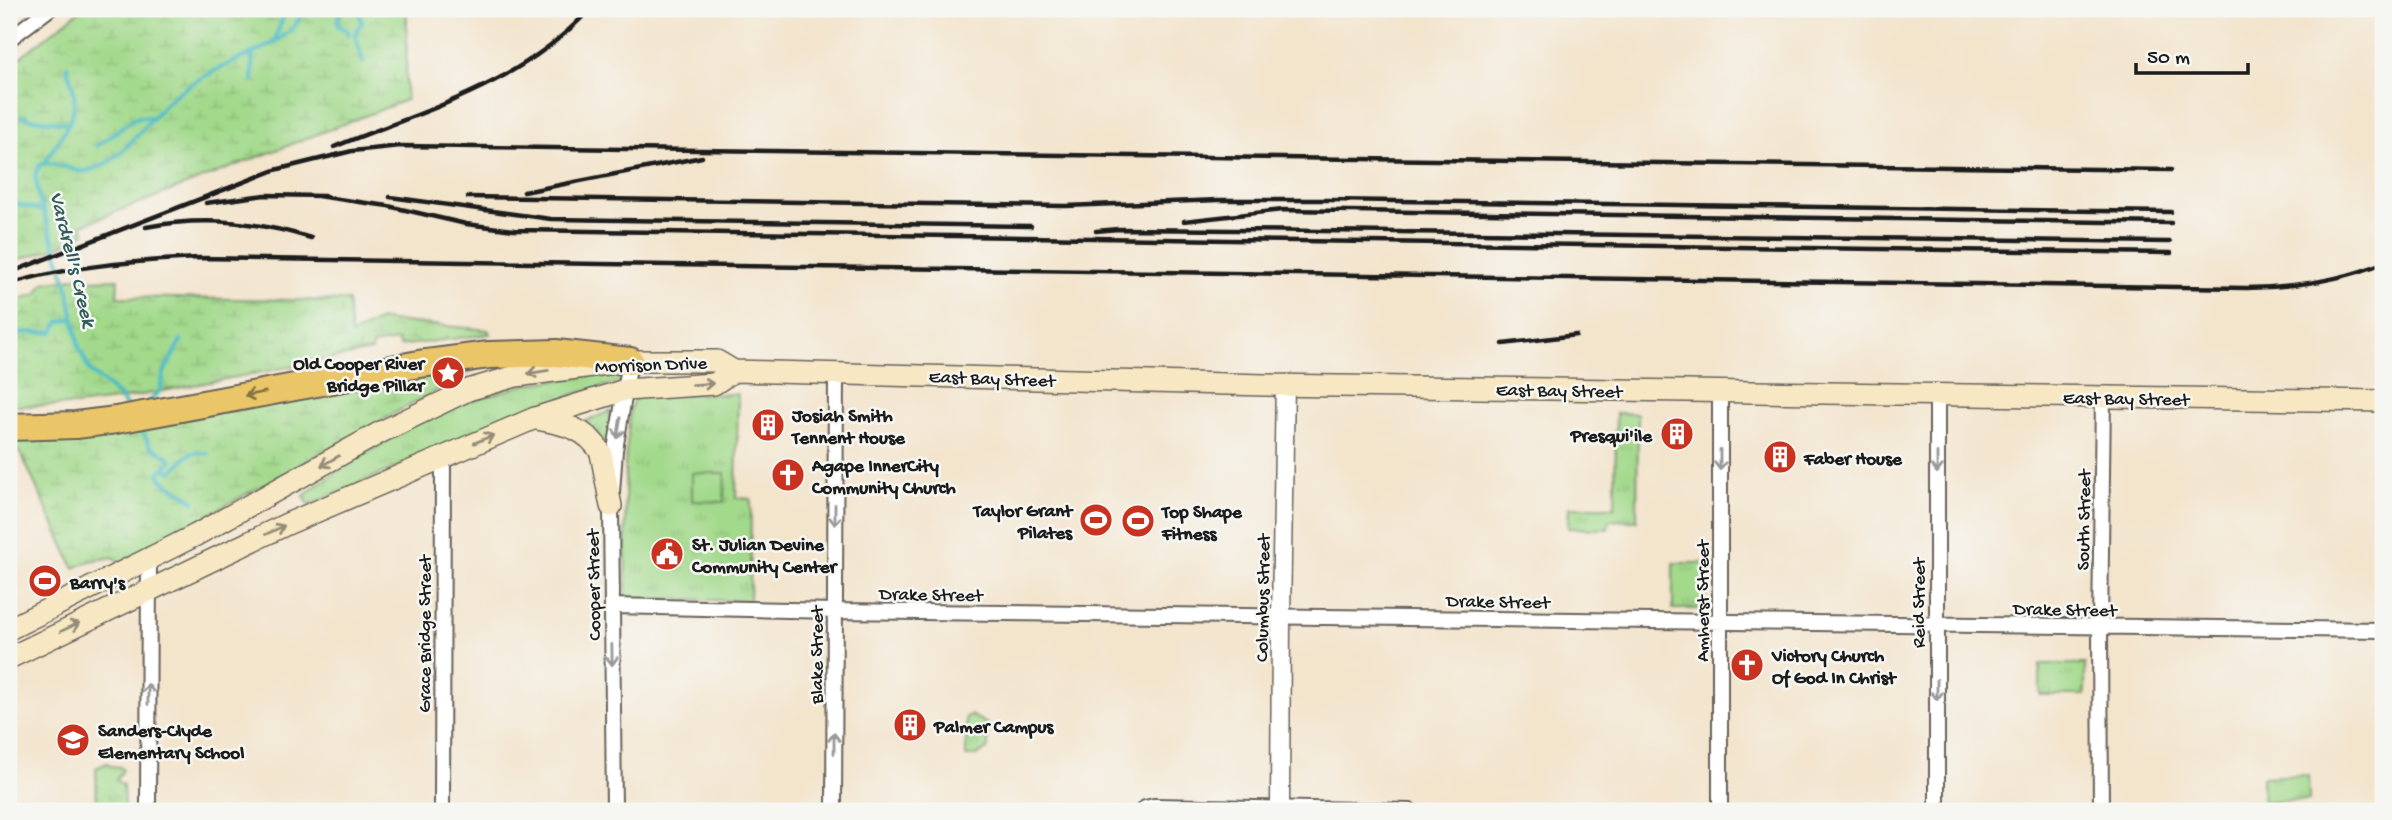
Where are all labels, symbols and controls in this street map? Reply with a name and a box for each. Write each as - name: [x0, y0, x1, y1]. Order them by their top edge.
- scale bar: [2136, 32, 2248, 76]
- text: 50 m: [2147, 47, 2190, 72]
- water label: Vardrell's Creek: [42, 190, 100, 333]
- street label: Morrison Drive: [595, 353, 708, 380]
- place label: Old Cooper River Bridge Pillar: [293, 354, 426, 399]
- place icon: Old Cooper River Bridge Pillar: [429, 354, 467, 392]
- one-way arrow: [527, 366, 549, 379]
- street label: East Bay Street: [928, 367, 1058, 394]
- one-way arrow: [691, 377, 713, 390]
- street label: East Bay Street: [1496, 380, 1625, 405]
- one-way arrow: [244, 388, 267, 402]
- street label: East Bay Street: [2063, 388, 2192, 413]
- building icon: Josiah Smith Tennent House: [749, 406, 787, 444]
- place label: Josiah Smith Tennent House: [790, 406, 906, 451]
- building icon: Presqui'ile: [1658, 415, 1696, 453]
- one-way arrow: [612, 416, 625, 439]
- place label: Presqui'ile: [1570, 426, 1653, 449]
- one-way arrow: [473, 432, 494, 445]
- building icon: Faber House: [1761, 438, 1799, 476]
- one-way arrow: [1713, 448, 1727, 471]
- place label: Faber House: [1803, 449, 1903, 472]
- one-way arrow: [1930, 451, 1944, 474]
- one-way arrow: [320, 455, 341, 468]
- church icon: Agape InnerCity Community Church: [769, 456, 807, 494]
- place label: Agape InnerCity Community Church: [811, 456, 956, 501]
- street label: South Street: [2073, 467, 2098, 571]
- place label: Taylor Grant Pilates: [971, 501, 1074, 546]
- sports icon: Taylor Grant Pilates: [1077, 501, 1115, 539]
- sports icon: Top Shape Fitness: [1119, 502, 1157, 540]
- place label: Top Shape Fitness: [1160, 502, 1243, 547]
- one-way arrow: [828, 503, 842, 526]
- one-way arrow: [264, 522, 285, 536]
- street label: Cooper Street: [583, 527, 608, 641]
- street label: Columbus Street: [1252, 532, 1277, 662]
- public building icon: St. Julian Devine Community Center: [648, 535, 686, 573]
- place label: St. Julian Devine Community Center: [691, 535, 838, 580]
- street label: Amherst Street: [1693, 538, 1716, 662]
- street label: Grace Bridge Street: [415, 553, 438, 713]
- street label: Reid Street: [1909, 556, 1932, 648]
- sports icon: Barry's: [26, 562, 64, 600]
- place label: Barry's: [69, 573, 126, 596]
- street label: Drake Street: [877, 584, 985, 609]
- street label: Drake Street: [1444, 591, 1552, 616]
- street label: Drake Street: [2011, 599, 2119, 624]
- street label: Blake Street: [807, 604, 830, 705]
- one-way arrow: [59, 620, 80, 634]
- one-way arrow: [605, 643, 619, 666]
- church icon: Victory Church Of God In Christ: [1728, 646, 1766, 684]
- place label: Victory Church Of God In Christ: [1771, 646, 1898, 691]
- one-way arrow: [1930, 678, 1944, 701]
- one-way arrow: [142, 683, 155, 706]
- building icon: Palmer Campus: [891, 706, 929, 744]
- place label: Palmer Campus: [933, 717, 1054, 740]
- school or university icon: Sanders-Clyde Elementary School: [54, 721, 92, 759]
- place label: Sanders-Clyde Elementary School: [98, 721, 244, 766]
- one-way arrow: [827, 732, 841, 755]

